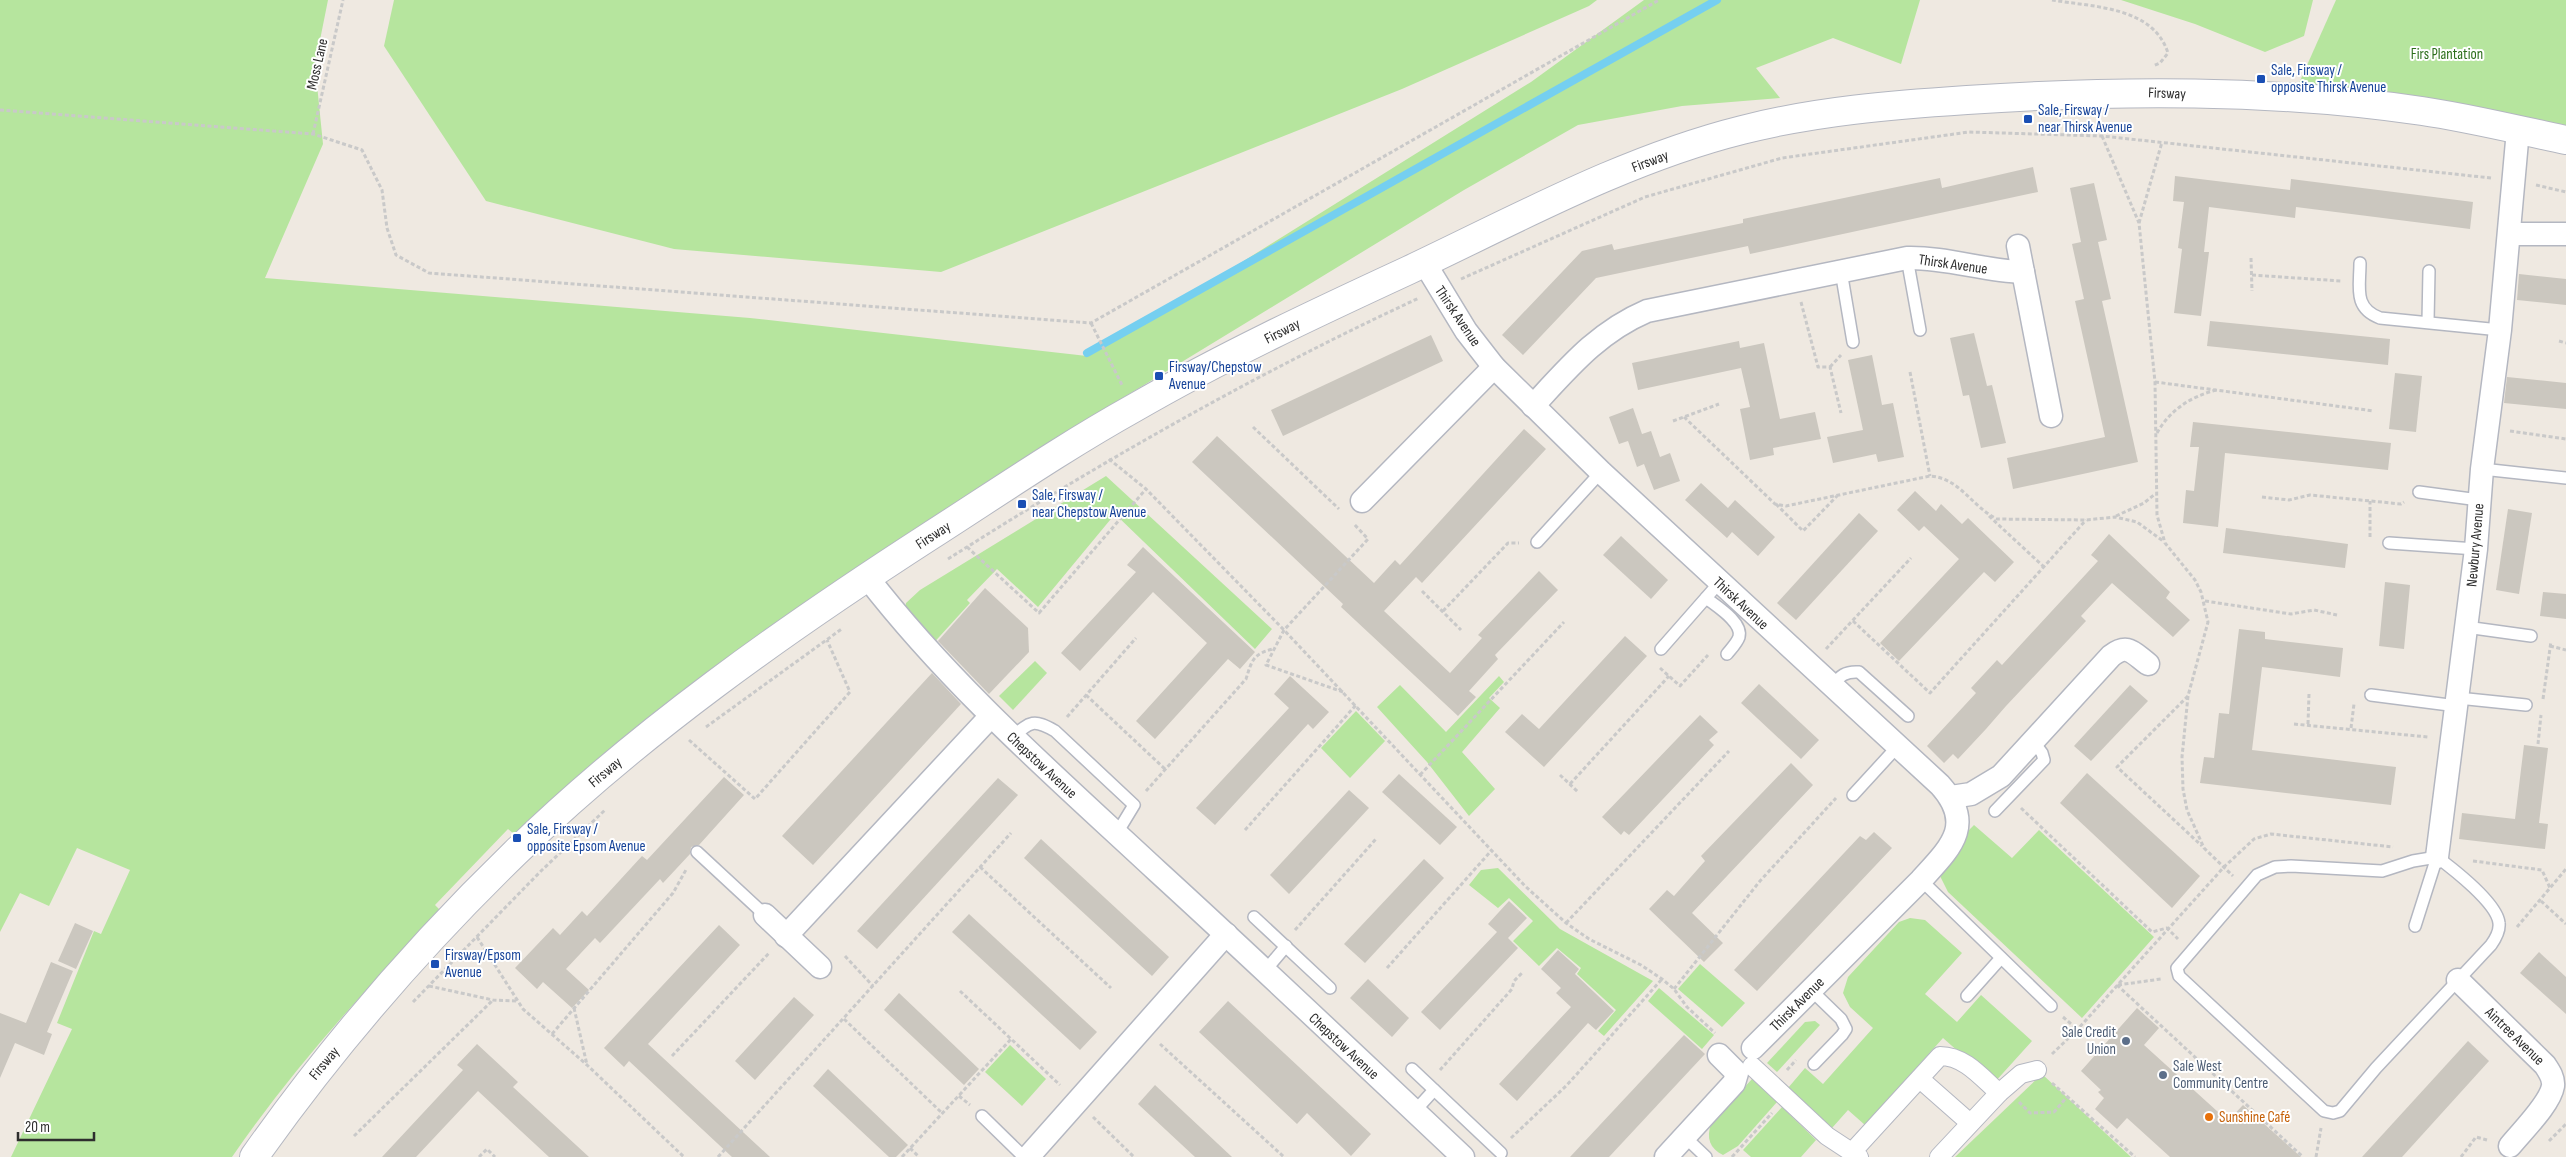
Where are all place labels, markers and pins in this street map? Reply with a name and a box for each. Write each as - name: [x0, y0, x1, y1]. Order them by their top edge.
- place label: Sale, Firsway / opposite Thirsk Avenue: [2271, 61, 2386, 97]
- marker: Sale, Firsway / opposite Thirsk Avenue: [2255, 73, 2267, 85]
- place label: Sale, Firsway / near Thirsk Avenue: [2038, 101, 2132, 137]
- marker: Sale, Firsway / near Thirsk Avenue: [2022, 113, 2034, 125]
- place label: Firsway/Chepstow Avenue: [1168, 358, 1262, 394]
- marker: Firsway/Chepstow Avenue: [1153, 370, 1165, 382]
- place label: Sale, Firsway / near Chepstow Avenue: [1032, 486, 1146, 522]
- marker: Sale, Firsway / near Chepstow Avenue: [1016, 498, 1028, 510]
- place label: Sale, Firsway / opposite Epsom Avenue: [527, 820, 646, 856]
- marker: Sale, Firsway / opposite Epsom Avenue: [511, 832, 523, 844]
- place label: Firsway/Epsom Avenue: [444, 946, 521, 982]
- marker: Firsway/Epsom Avenue: [429, 958, 441, 970]
- place label: Sale Credit Union: [2062, 1023, 2116, 1059]
- marker: Sale Credit Union: [2120, 1035, 2132, 1047]
- place label: Sale West Community Centre: [2173, 1057, 2268, 1093]
- marker: Sale West Community Centre: [2157, 1069, 2169, 1081]
- place label: Sunshine Café: [2219, 1108, 2290, 1127]
- marker: Sunshine Café: [2203, 1111, 2215, 1123]

